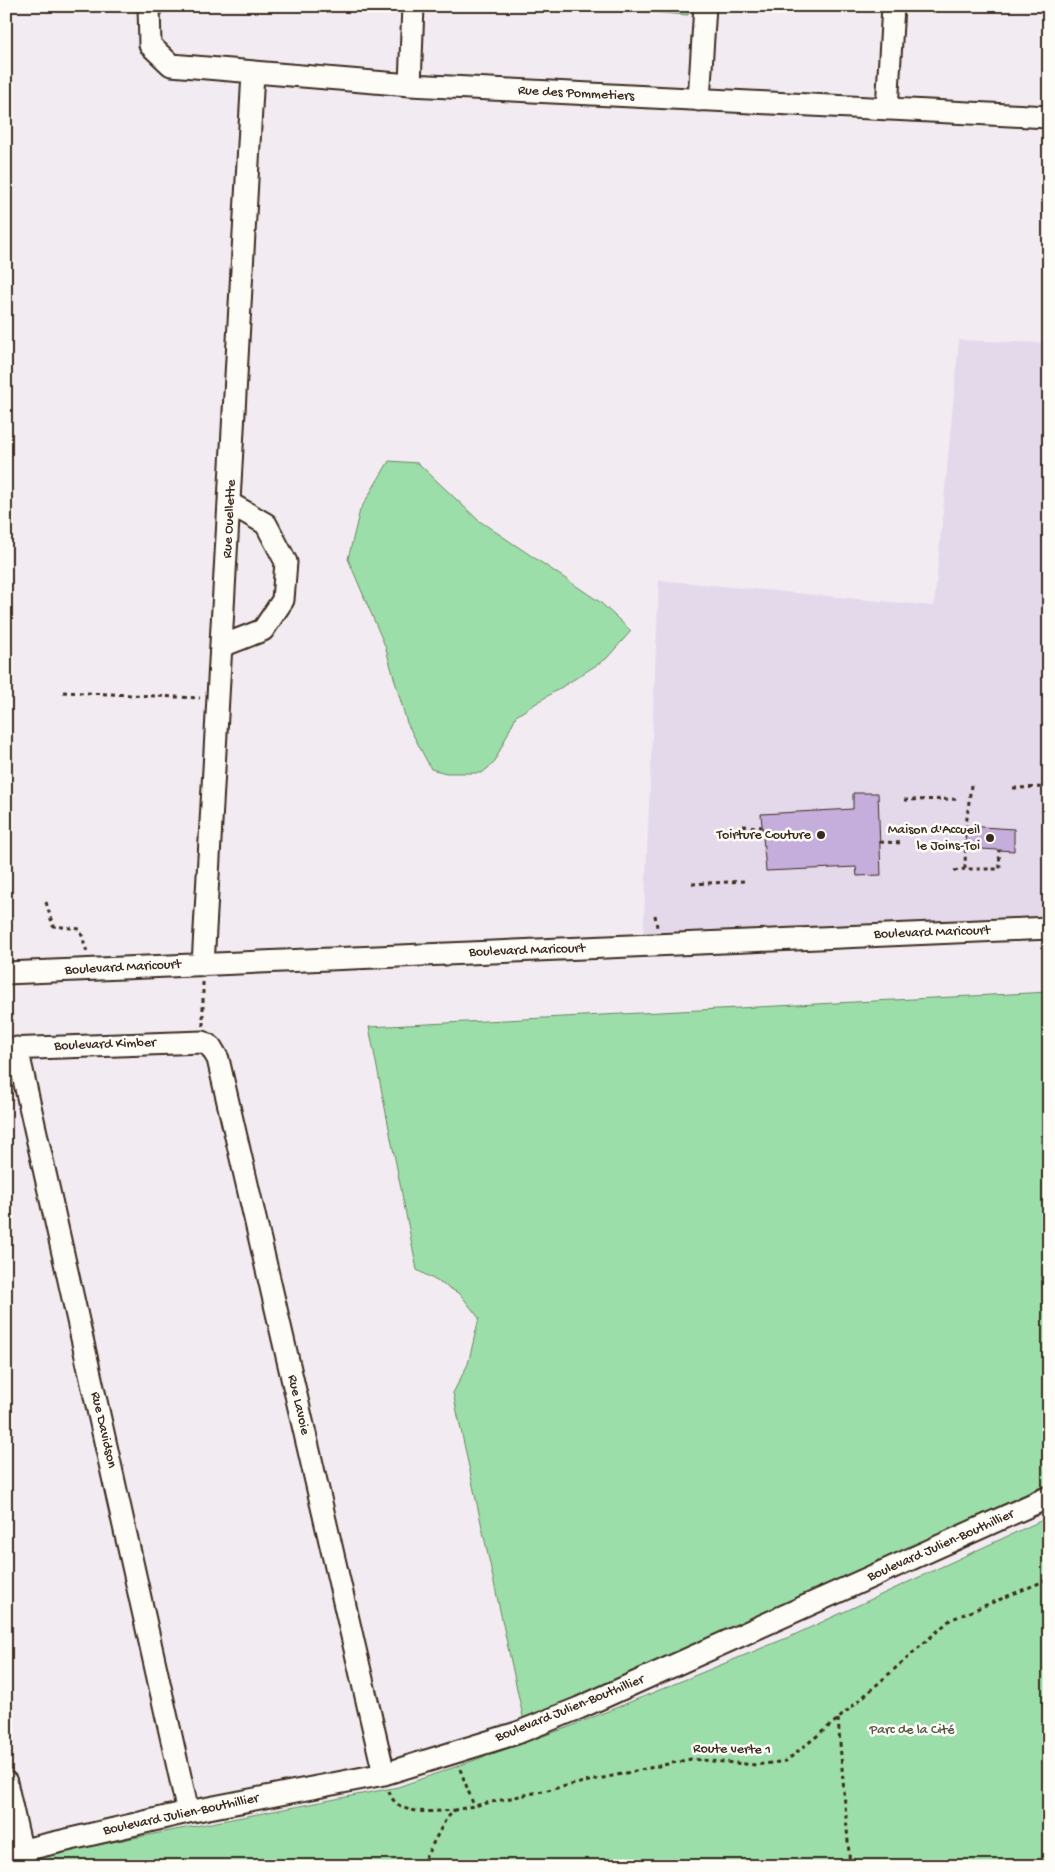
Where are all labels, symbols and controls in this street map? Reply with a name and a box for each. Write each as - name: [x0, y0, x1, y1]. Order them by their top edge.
- street label: Rue des Pommetiers: [517, 82, 635, 106]
- street label: Rue Ouellette: [219, 478, 241, 559]
- place label: Maison d'Accueil le Joins-Toi: [888, 822, 980, 855]
- place label: Toirture Couture: [716, 827, 812, 844]
- marker: Toirture Couture: [815, 829, 827, 841]
- marker: Maison d'Accueil le Joins-Toi: [984, 832, 996, 844]
- street label: Boulevard Maricourt: [873, 922, 992, 944]
- street label: Boulevard Maricourt: [468, 940, 587, 962]
- street label: Boulevard Maricourt: [63, 956, 183, 980]
- street label: Boulevard Kimber: [53, 1035, 157, 1055]
- street label: Rue Lavoie: [283, 1373, 313, 1437]
- street label: Rue Davidson: [86, 1390, 120, 1470]
- street label: Boulevard Julien-Bouthillier: [864, 1506, 1018, 1586]
- street label: Boulevard Julien-Bouthillier: [492, 1671, 648, 1747]
- park label: Parc de la Cité: [868, 1722, 955, 1739]
- street label: Route verte 1: [693, 1741, 771, 1759]
- street label: Boulevard Julien-Bouthillier: [101, 1790, 261, 1840]

